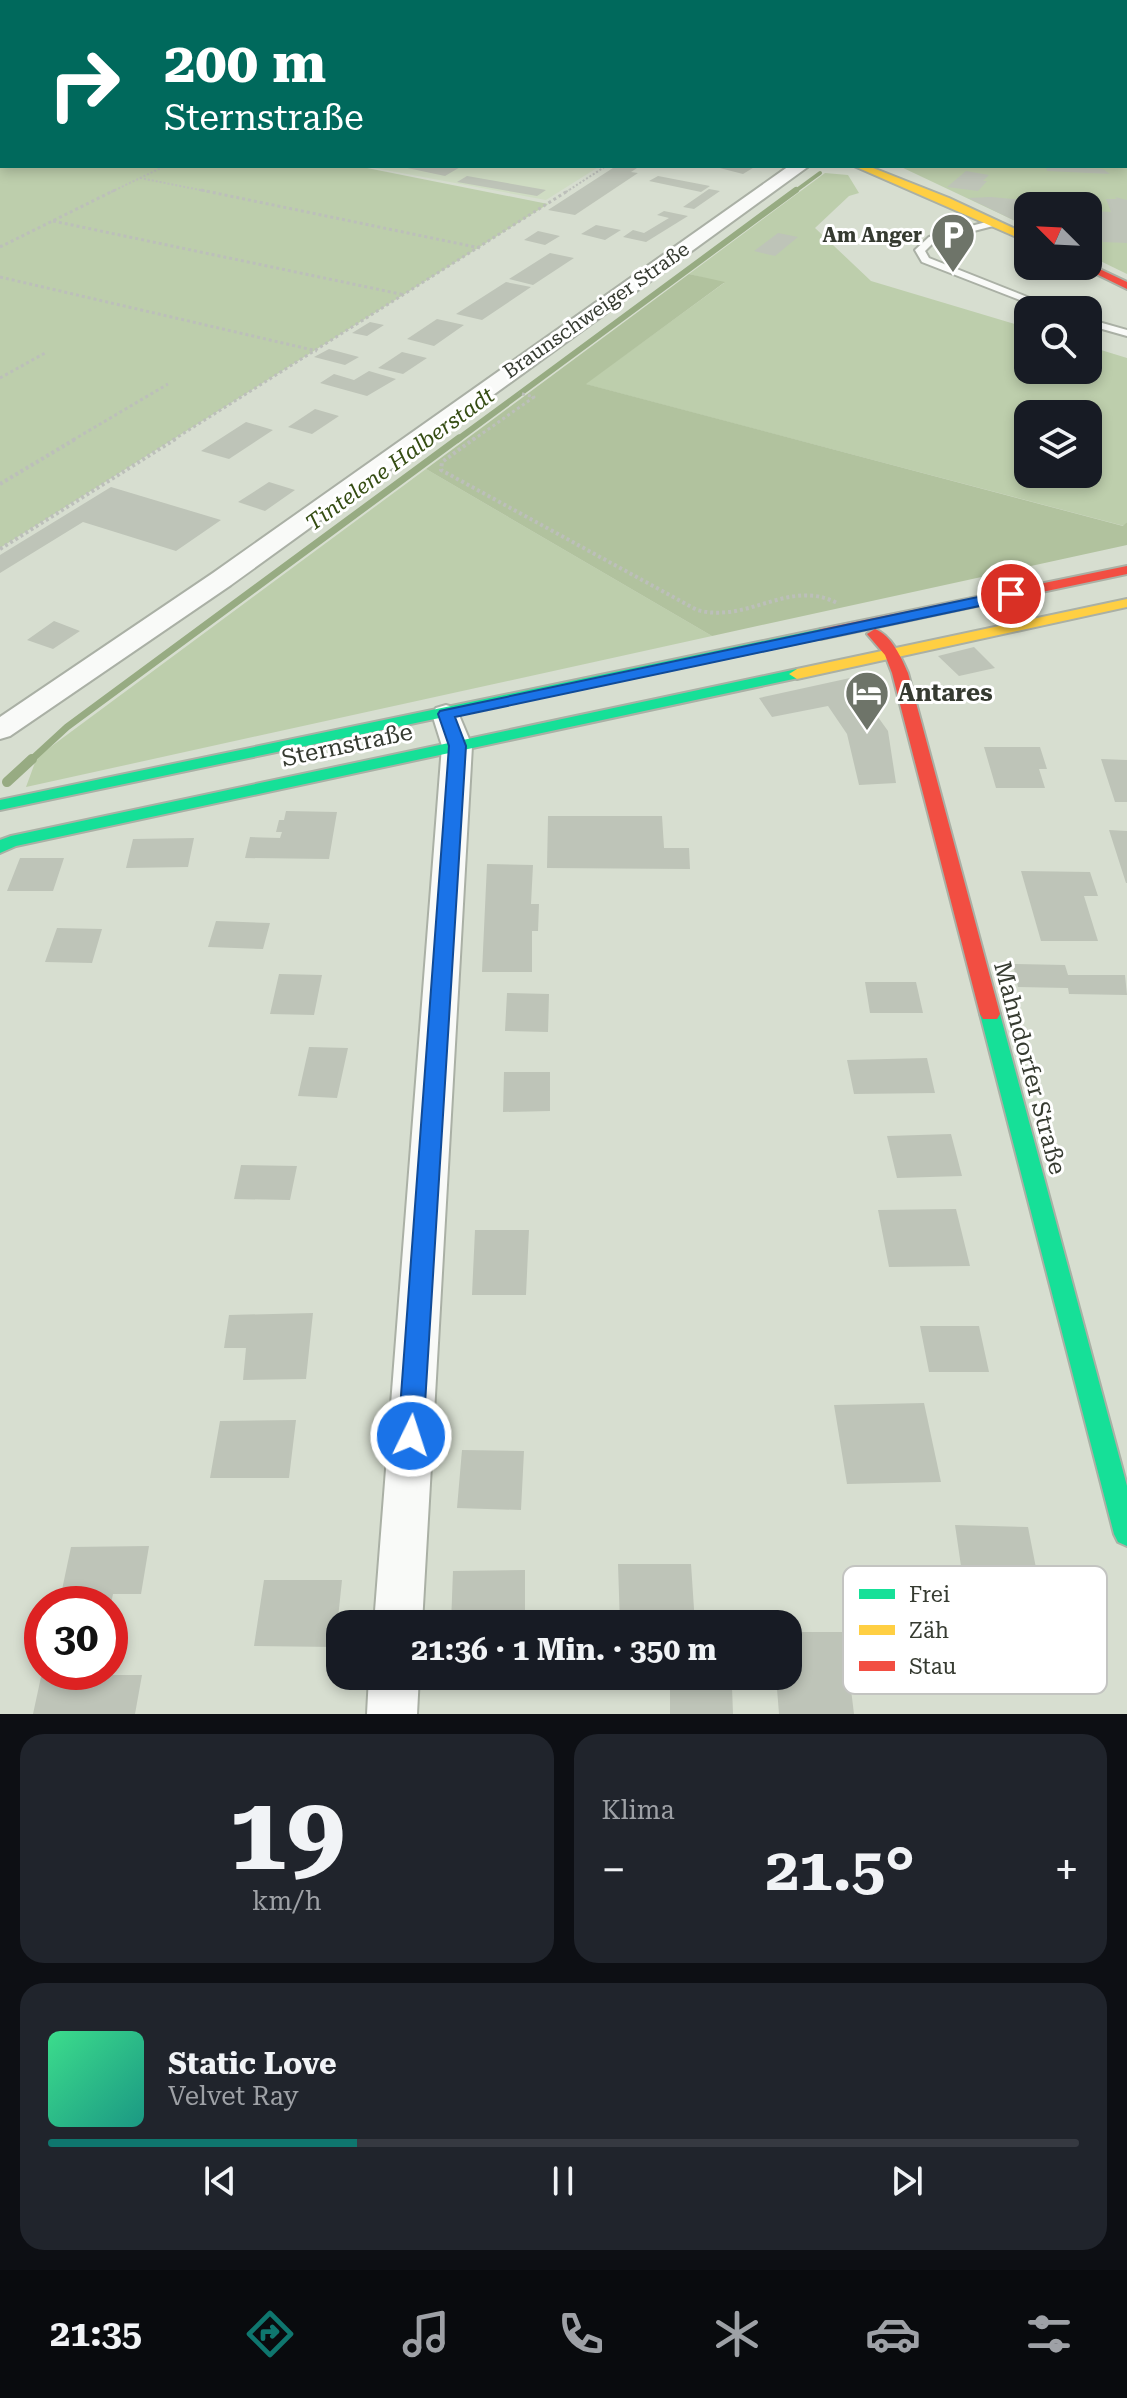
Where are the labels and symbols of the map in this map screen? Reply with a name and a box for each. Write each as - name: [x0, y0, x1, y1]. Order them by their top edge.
- north arrow: [1014, 192, 1102, 280]
- parking icon: Am Anger: [929, 211, 977, 274]
- place label: Am Anger: [822, 223, 922, 247]
- street label: Braunschweiger Straße: [498, 237, 694, 383]
- water label: Tintelene Halberstadt: [301, 382, 500, 536]
- pin: [977, 560, 1045, 628]
- hotel icon: Antares: [843, 669, 891, 732]
- place label: Antares: [898, 679, 993, 707]
- street label: Sternstraße: [279, 717, 415, 773]
- street label: Mahndorfer Straße: [988, 958, 1072, 1178]
- position arrow: [369, 1394, 453, 1478]
- legend: [843, 1566, 1107, 1694]
- text: Frei: [909, 1582, 950, 1607]
- speed limit sign: 30: [24, 1586, 128, 1690]
- text: Zäh: [909, 1618, 949, 1643]
- text: Stau: [909, 1654, 957, 1679]

